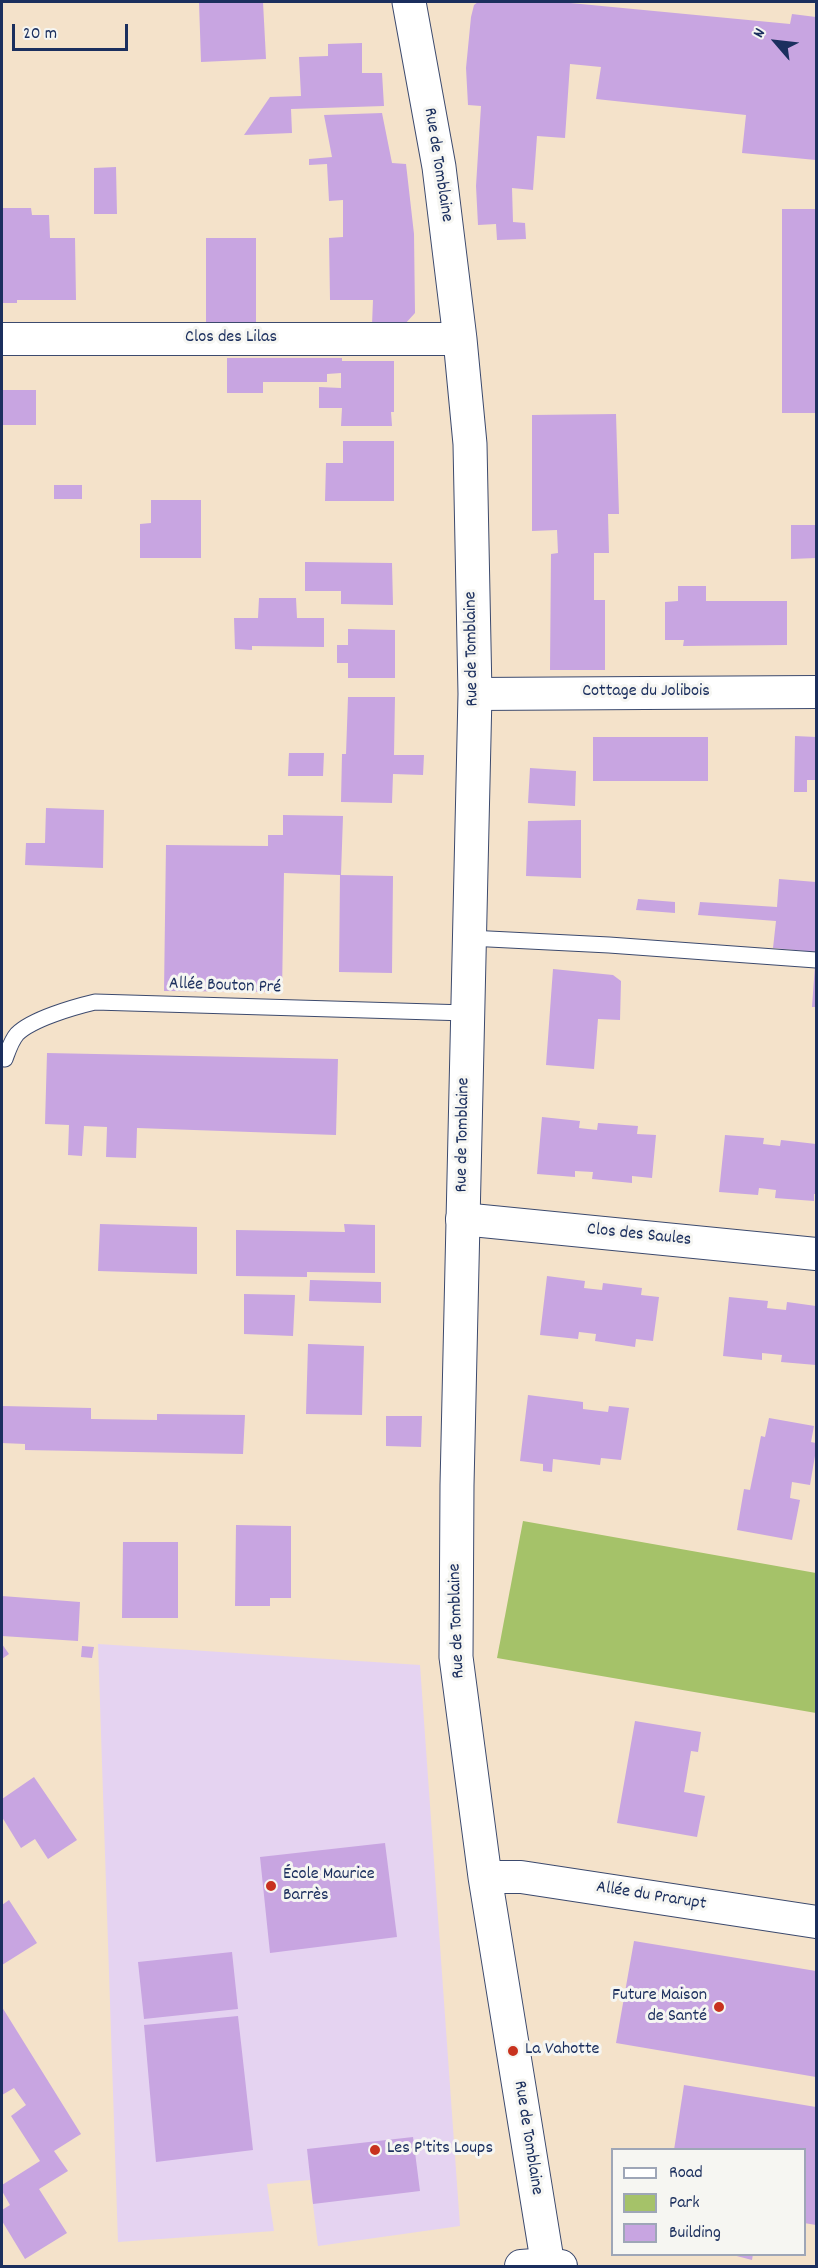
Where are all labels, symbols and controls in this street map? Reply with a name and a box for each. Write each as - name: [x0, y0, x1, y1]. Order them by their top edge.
- scale bar: [15, 12, 130, 50]
- north arrow: [746, 12, 806, 72]
- text: 20 m: [23, 22, 57, 47]
- text: N: [748, 24, 772, 42]
- street label: Rue de Tomblaine: [417, 106, 457, 224]
- street label: Clos des Lilas: [185, 328, 277, 350]
- street label: Rue de Tomblaine: [461, 591, 485, 707]
- street label: Cottage du Jolibois: [582, 682, 710, 704]
- street label: Allée Bouton Pré: [169, 974, 281, 1000]
- street label: Rue de Tomblaine: [452, 1077, 476, 1193]
- street label: Clos des Saules: [586, 1220, 692, 1252]
- street label: Rue de Tomblaine: [445, 1563, 471, 1679]
- place label: École Maurice Barrès: [283, 1865, 375, 1908]
- street label: Allée du Prarupt: [594, 1878, 708, 1916]
- marker: École Maurice Barrès: [264, 1879, 278, 1893]
- place label: Future Maison de Santé: [612, 1986, 707, 2028]
- marker: Future Maison de Santé: [712, 2000, 726, 2014]
- place label: La Vahotte: [525, 2040, 599, 2062]
- marker: La Vahotte: [506, 2044, 520, 2058]
- street label: Rue de Tomblaine: [507, 2079, 547, 2197]
- place label: Les P'tits Loups: [387, 2139, 493, 2161]
- marker: Les P'tits Loups: [368, 2143, 382, 2157]
- legend: [611, 2148, 806, 2256]
- text: Road: [669, 2161, 703, 2186]
- text: Park: [669, 2191, 700, 2216]
- text: Building: [669, 2221, 721, 2246]

